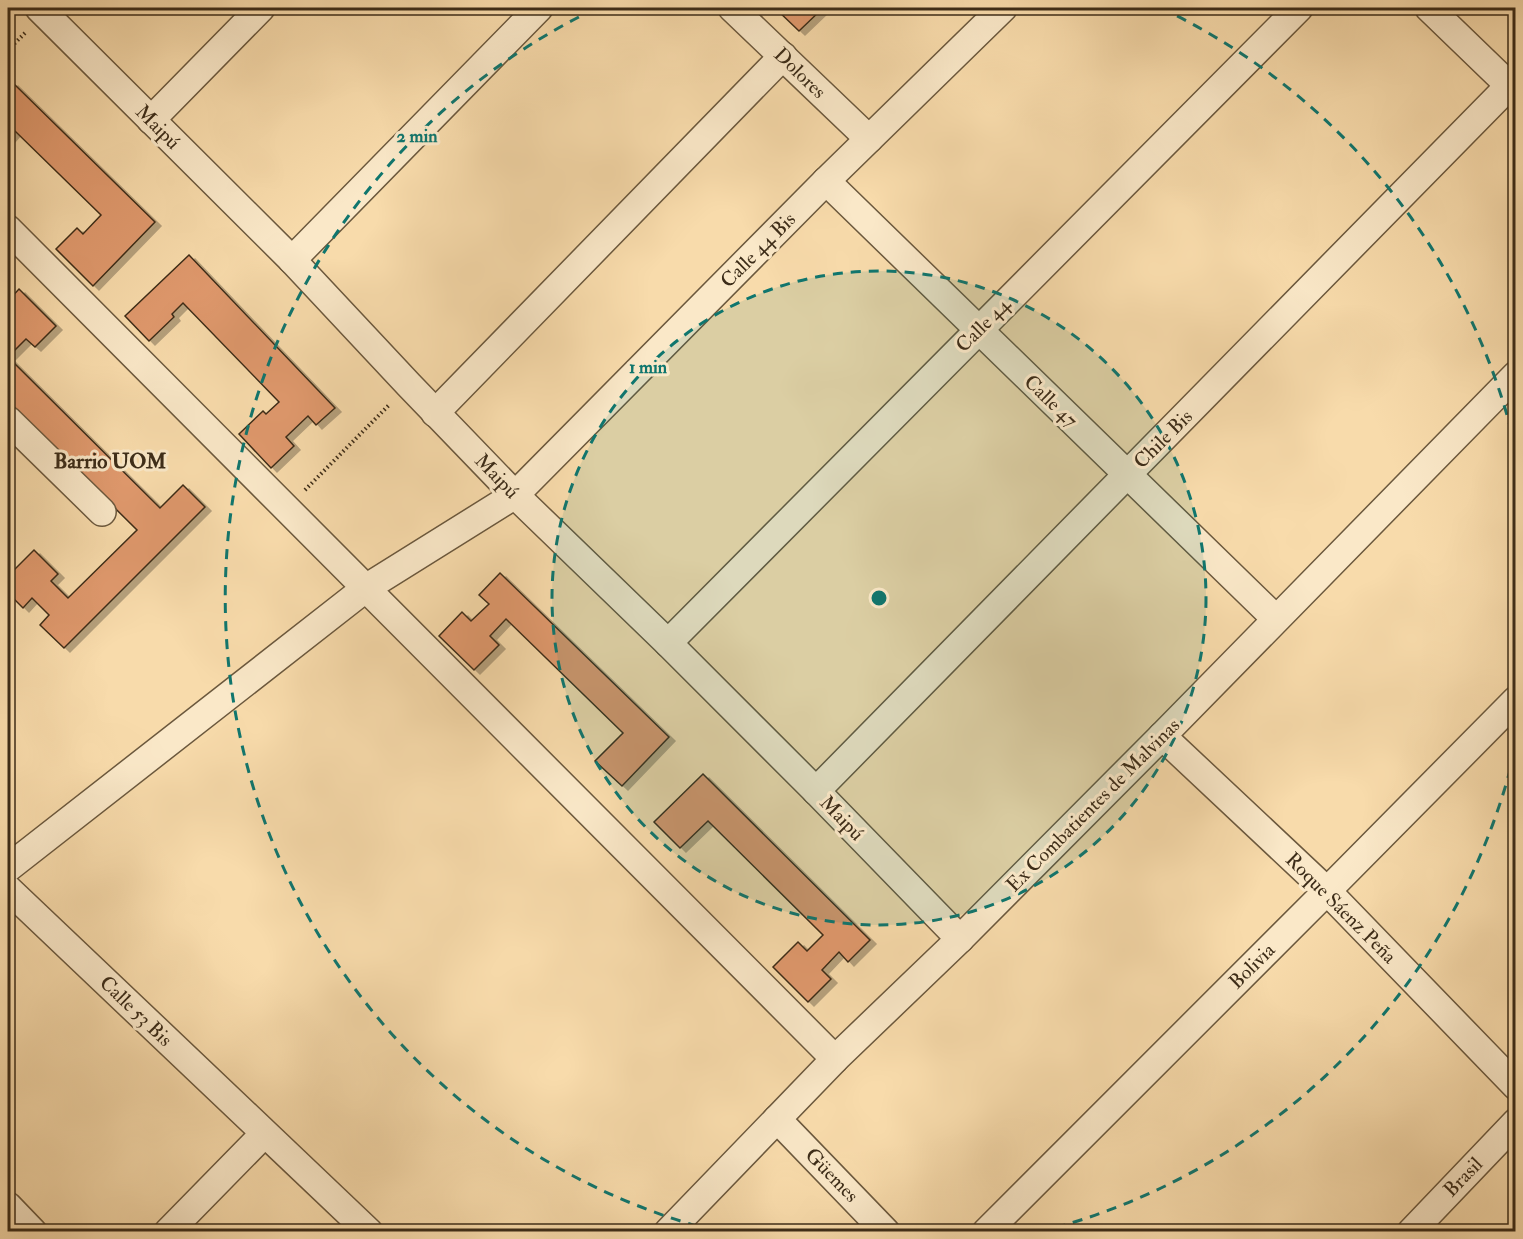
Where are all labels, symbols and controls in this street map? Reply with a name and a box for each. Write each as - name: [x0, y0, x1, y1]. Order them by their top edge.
- street label: Dolores: [769, 42, 831, 104]
- street label: Maipú: [130, 99, 186, 155]
- text: 2 min: [397, 125, 438, 148]
- street label: Calle 44 Bis: [715, 207, 801, 293]
- street label: Calle 44: [950, 292, 1016, 358]
- text: 1 min: [629, 356, 668, 379]
- street label: Calle 47: [1019, 369, 1083, 433]
- street label: Chile Bis: [1128, 404, 1198, 474]
- district label: Barrio UOM: [54, 448, 166, 475]
- street label: Maipú: [469, 448, 524, 504]
- centre of rings: [869, 588, 889, 608]
- street label: Ex Combatientes de Malvinas: [1001, 713, 1185, 897]
- street label: Maipú: [814, 790, 869, 846]
- street label: Roque Sáenz Peña: [1280, 847, 1402, 969]
- street label: Bolivia: [1224, 937, 1281, 994]
- street label: Calle 53 Bis: [94, 970, 178, 1052]
- street label: Güemes: [800, 1143, 864, 1208]
- street label: Brasil: [1438, 1152, 1488, 1202]

